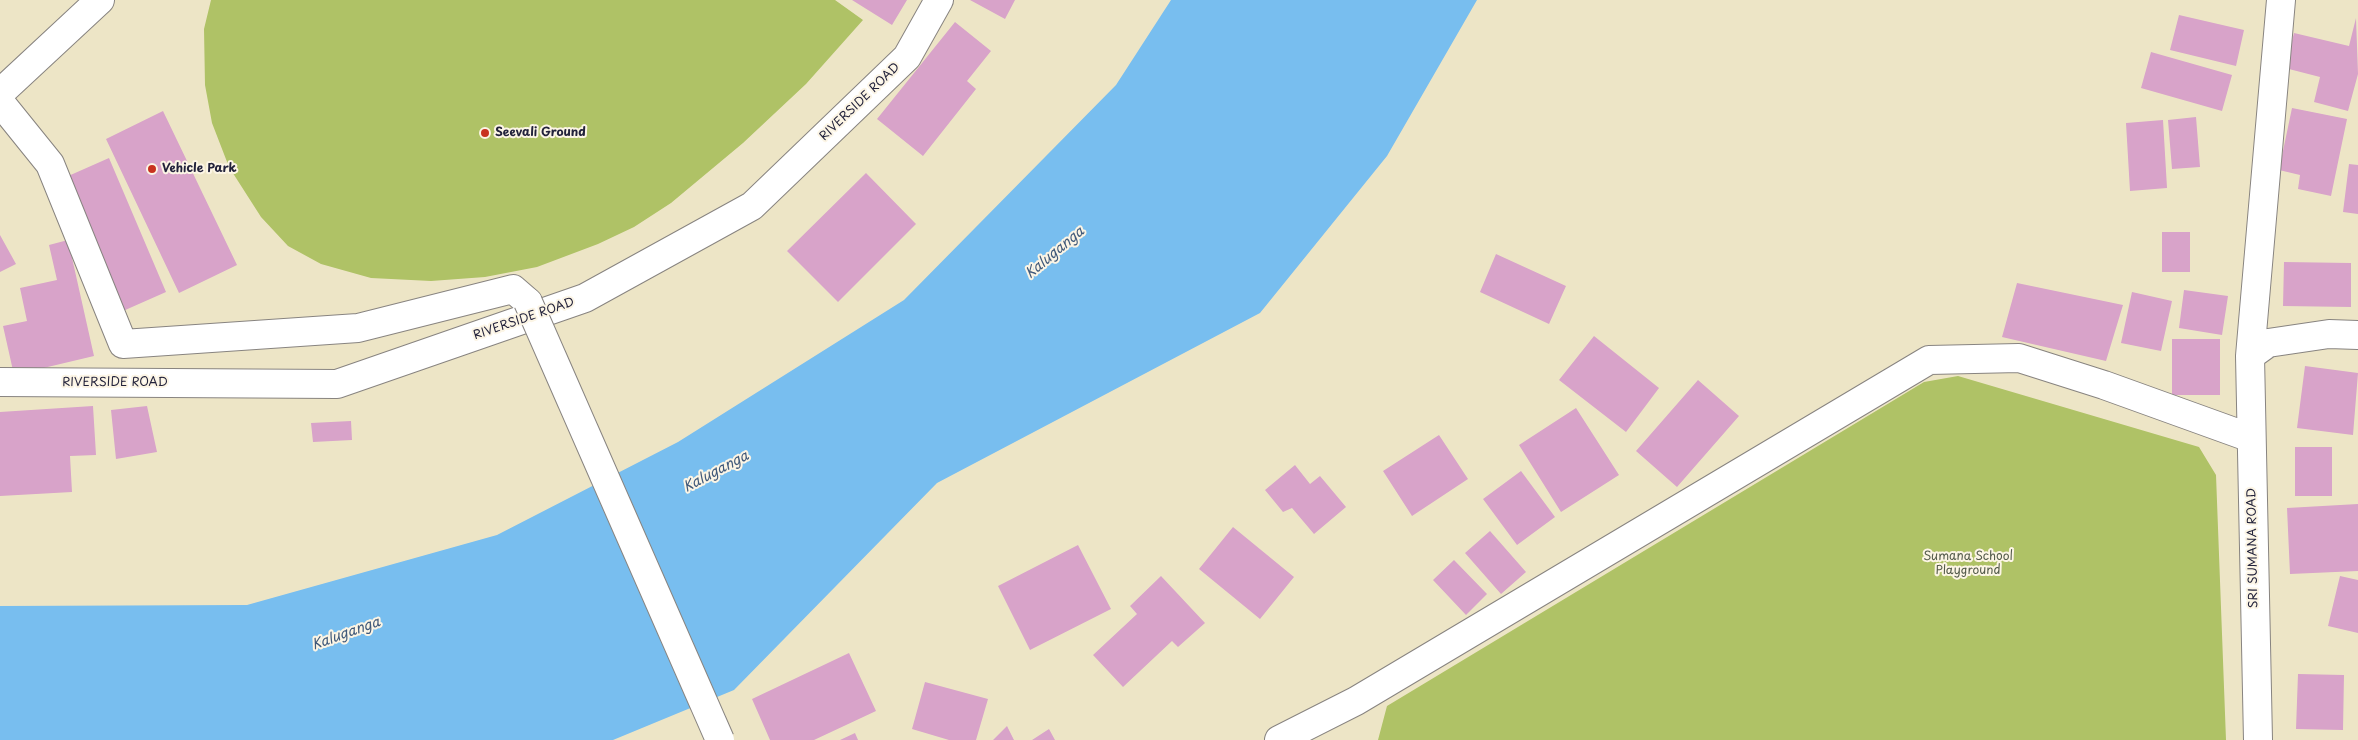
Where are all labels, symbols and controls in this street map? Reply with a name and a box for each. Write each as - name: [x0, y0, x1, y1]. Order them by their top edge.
- street label: RIVERSIDE ROAD: [817, 60, 903, 144]
- place label: Seevali Ground: [495, 126, 586, 140]
- marker: Seevali Ground: [479, 127, 491, 139]
- place label: Vehicle Park: [162, 162, 237, 176]
- marker: Vehicle Park: [146, 163, 158, 175]
- water label: Kaluganga: [1022, 224, 1088, 282]
- street label: RIVERSIDE ROAD: [472, 295, 576, 343]
- street label: RIVERSIDE ROAD: [62, 376, 168, 390]
- water label: Kaluganga: [681, 448, 751, 496]
- street label: SRI SUMANA ROAD: [2245, 488, 2261, 608]
- park label: Sumana School Playground: [1923, 550, 2013, 578]
- water label: Kaluganga: [310, 614, 382, 654]

